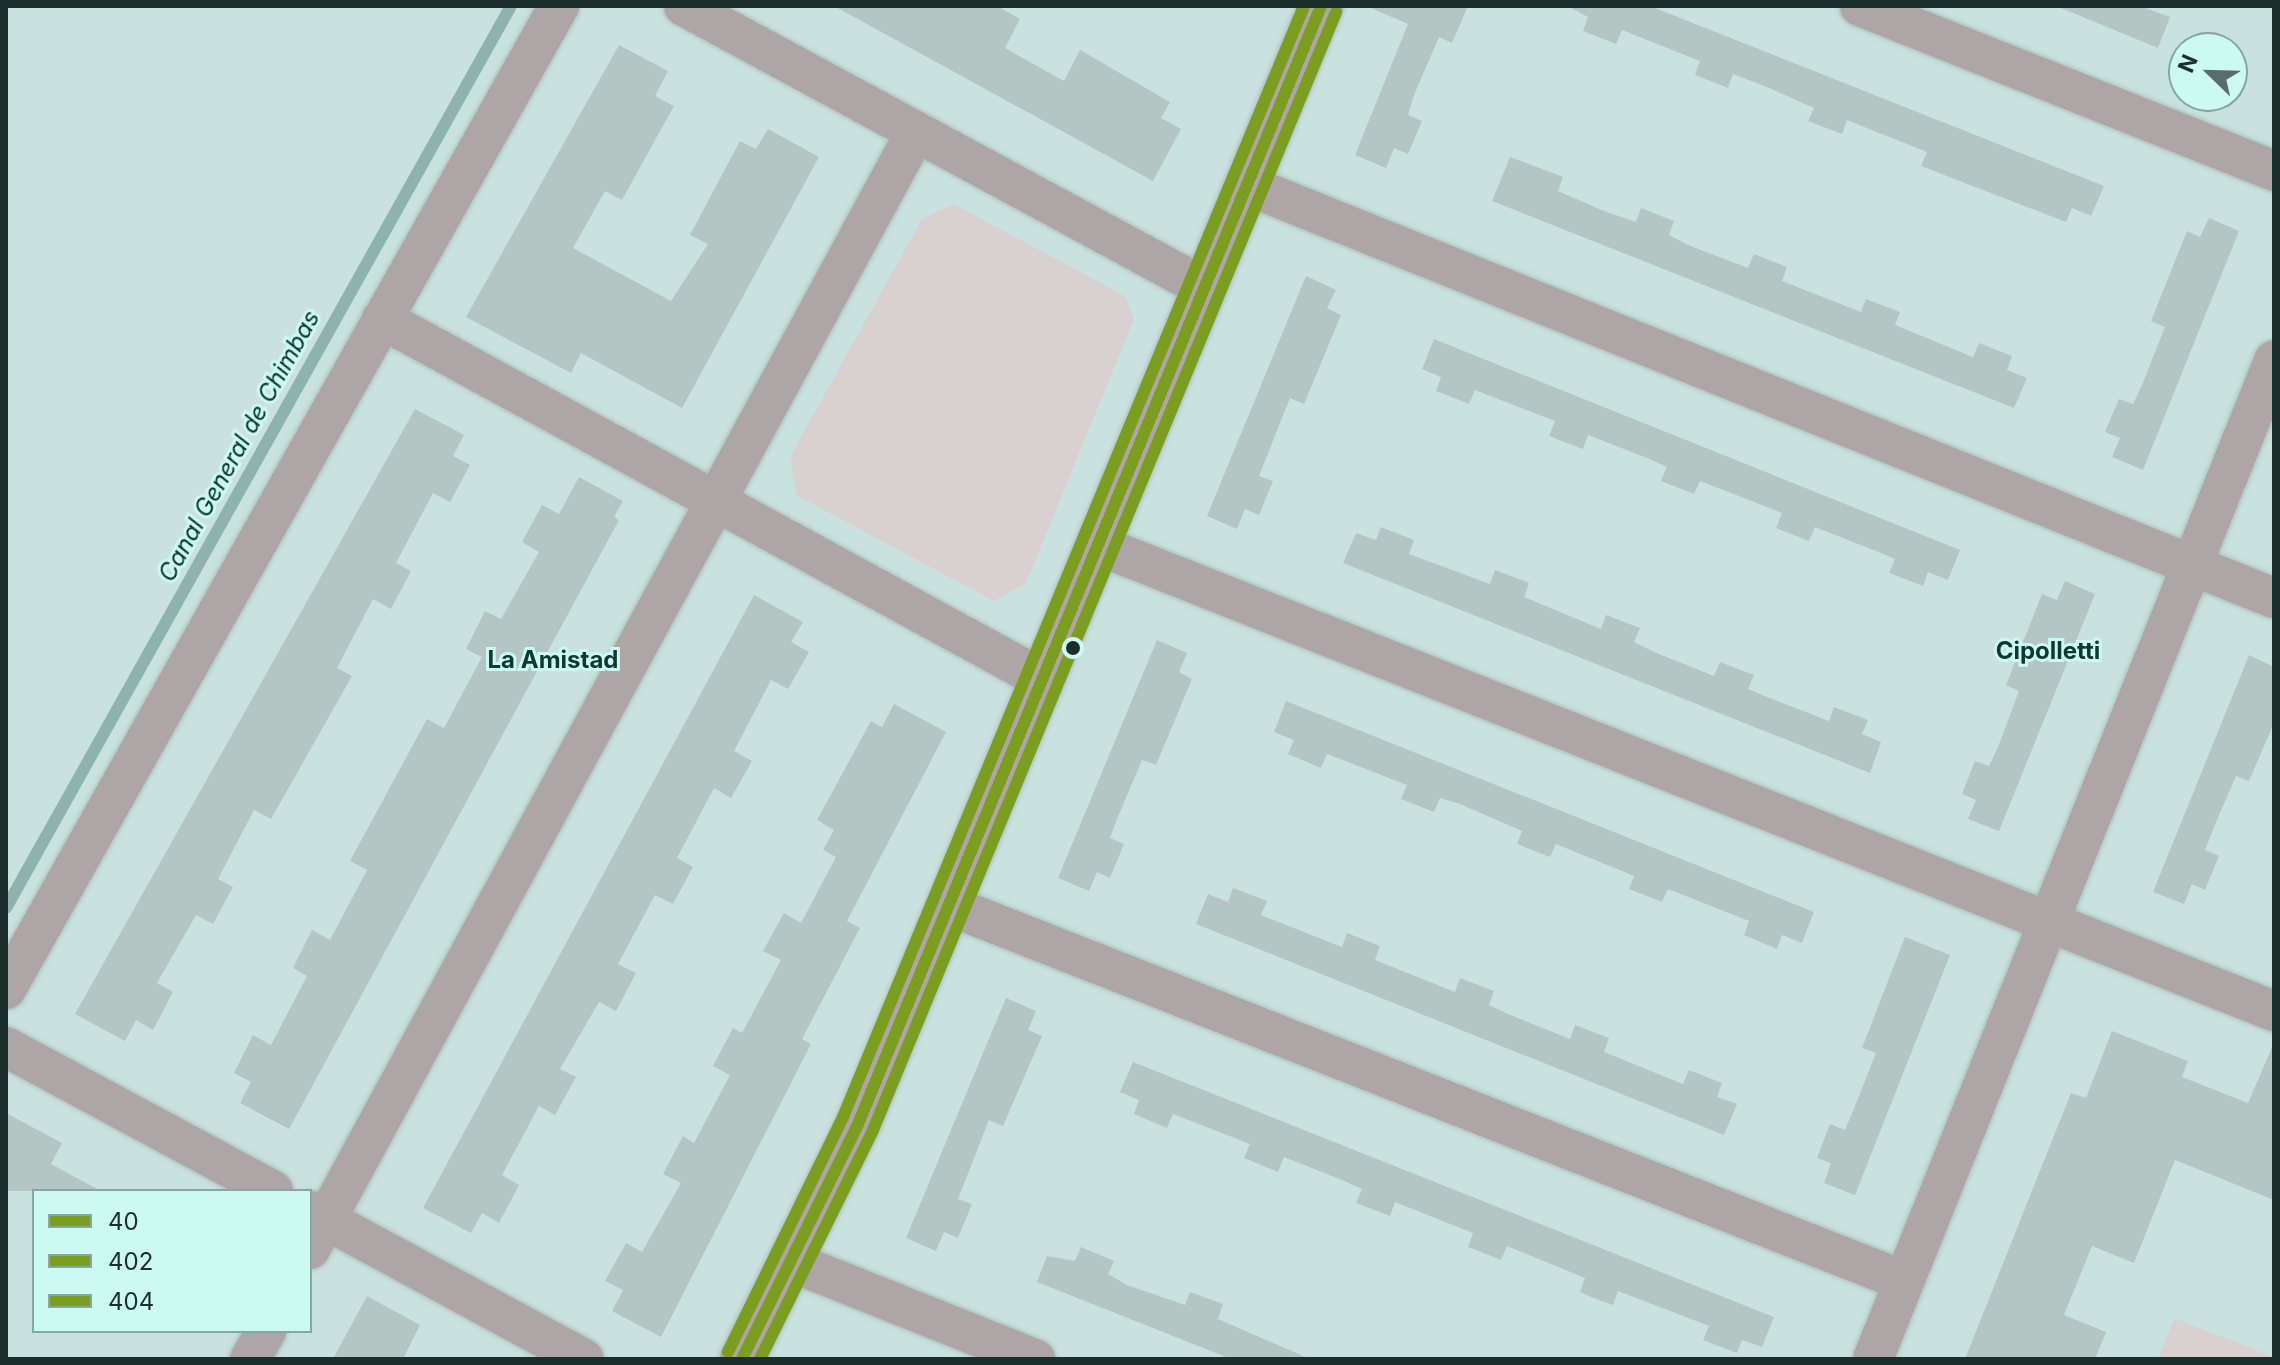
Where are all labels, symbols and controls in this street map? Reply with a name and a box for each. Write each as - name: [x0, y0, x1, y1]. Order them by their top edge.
- north arrow: [2168, 32, 2248, 112]
- text: N: [2173, 51, 2203, 76]
- water label: Canal General de Chimbas: [152, 305, 326, 587]
- district label: Cipolletti: [1996, 637, 2100, 665]
- unlabelled marker: [1065, 640, 1081, 656]
- district label: La Amistad: [488, 646, 618, 674]
- legend: [32, 1189, 312, 1333]
- text: 40: [108, 1207, 139, 1236]
- text: 402: [108, 1247, 153, 1276]
- text: 404: [108, 1287, 154, 1316]

